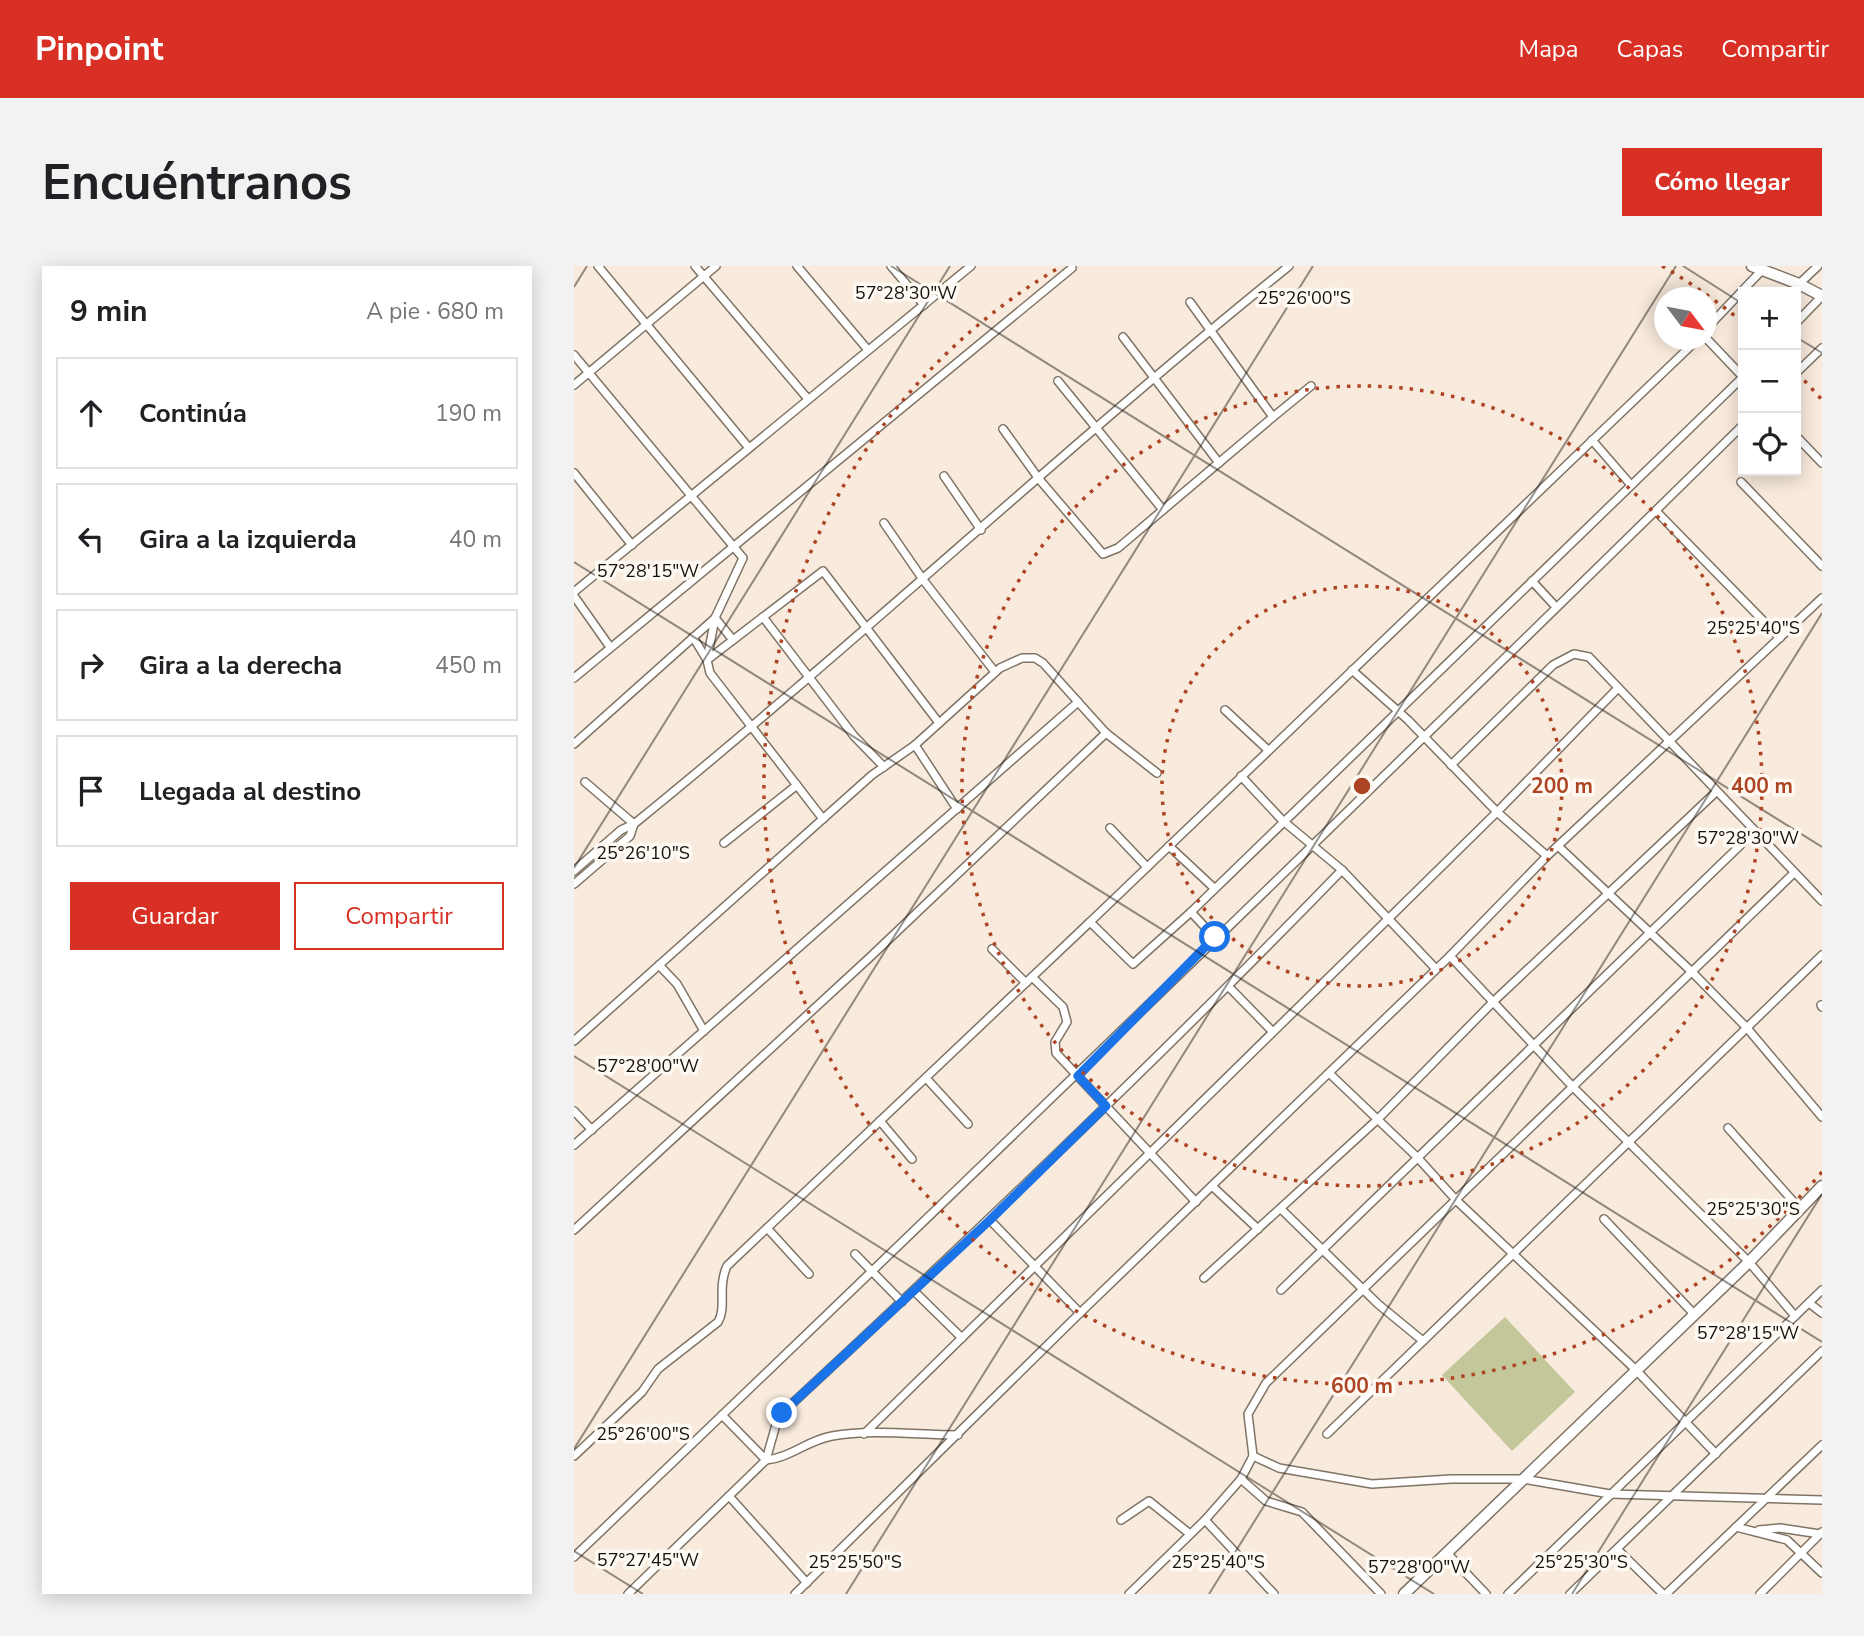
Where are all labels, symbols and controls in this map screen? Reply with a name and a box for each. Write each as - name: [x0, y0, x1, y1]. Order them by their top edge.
- text: Pinpoint: [35, 27, 163, 72]
- text: Mapa: [1519, 33, 1579, 65]
- text: Capas: [1617, 33, 1683, 65]
- text: Compartir: [1721, 33, 1829, 65]
- button: Cómo llegar: [1622, 148, 1822, 216]
- text: Encuéntranos: [42, 149, 352, 216]
- text: 57°28'30"W: [855, 281, 957, 305]
- text: 25°26'00"S: [1257, 286, 1351, 310]
- north arrow: [1654, 287, 1717, 350]
- map controls: [1738, 287, 1801, 476]
- button: +: [1738, 287, 1801, 350]
- text: 9 min: [70, 291, 148, 332]
- text: A pie · 680 m: [366, 296, 504, 327]
- button: −: [1738, 350, 1801, 413]
- icon: ahead: [72, 394, 110, 432]
- text: Continúa: [139, 396, 247, 431]
- text: 190 m: [435, 398, 502, 429]
- button: locate: [1738, 413, 1801, 476]
- icon: left: [72, 520, 110, 558]
- text: Gira a la izquierda: [139, 522, 357, 557]
- text: 40 m: [449, 524, 502, 555]
- text: 57°28'15"W: [597, 559, 699, 583]
- text: 25°25'40"S: [1706, 616, 1800, 640]
- icon: right: [72, 646, 110, 684]
- text: Gira a la derecha: [139, 648, 342, 683]
- text: 450 m: [435, 650, 502, 681]
- icon: arrive: [72, 772, 110, 810]
- text: 200 m: [1531, 772, 1593, 800]
- text: 400 m: [1731, 772, 1793, 800]
- text: Llegada al destino: [139, 774, 361, 809]
- centre of rings: [1350, 774, 1374, 798]
- text: 57°28'30"W: [1697, 826, 1799, 850]
- text: 25°26'10"S: [596, 841, 690, 865]
- button: Guardar: [70, 882, 280, 950]
- button: Compartir: [294, 882, 504, 950]
- route start: [1199, 921, 1230, 952]
- text: 57°28'00"W: [597, 1054, 699, 1078]
- text: 25°25'30"S: [1706, 1197, 1800, 1221]
- text: 57°28'15"W: [1697, 1321, 1799, 1345]
- text: 600 m: [1331, 1372, 1393, 1400]
- route end: [766, 1397, 797, 1428]
- text: 25°26'00"S: [596, 1422, 690, 1446]
- text: 57°27'45"W: [597, 1548, 699, 1572]
- text: 25°25'50"S: [808, 1550, 902, 1574]
- text: 25°25'40"S: [1171, 1550, 1265, 1574]
- text: 25°25'30"S: [1534, 1550, 1628, 1574]
- text: 57°28'00"W: [1368, 1555, 1470, 1579]

